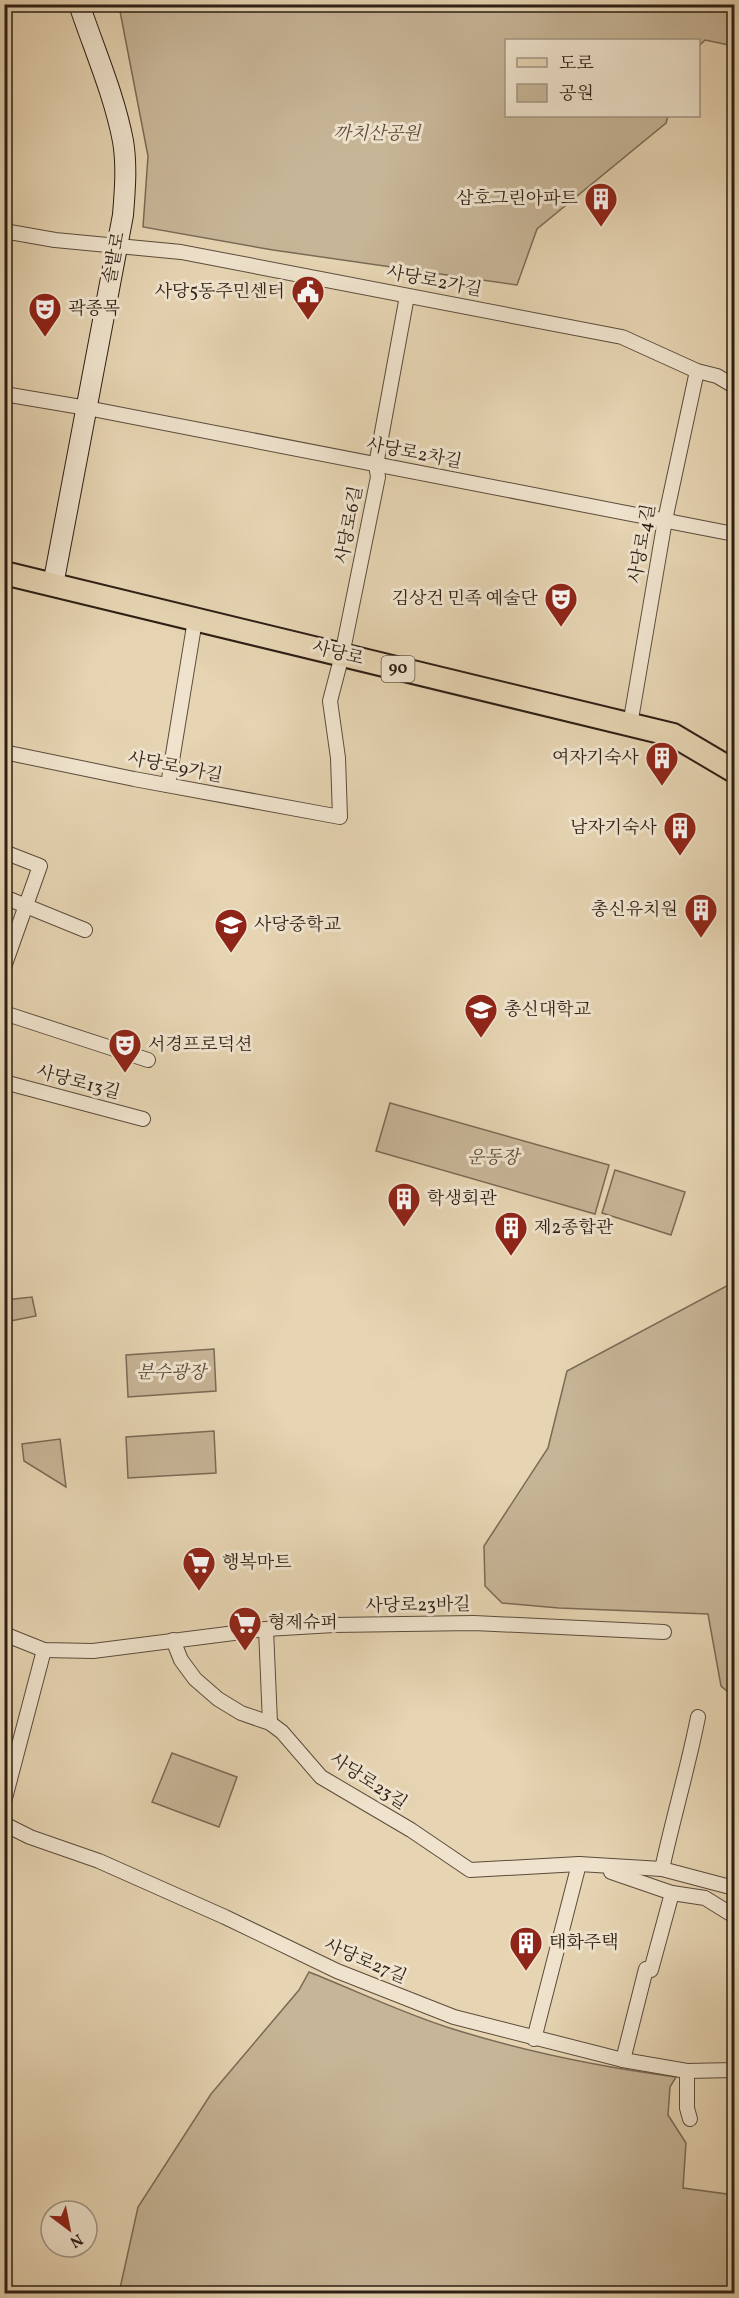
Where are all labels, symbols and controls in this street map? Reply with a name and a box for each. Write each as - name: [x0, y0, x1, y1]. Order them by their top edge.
- legend: [505, 39, 700, 117]
- text: 도로: [559, 52, 594, 77]
- text: 공원: [559, 82, 594, 107]
- park label: 까치산공원: [334, 122, 422, 147]
- building icon: 삼호그린아파트: [583, 181, 619, 228]
- place label: 삼호그린아파트: [456, 187, 579, 212]
- street label: 솔밭로: [98, 230, 132, 286]
- street label: 사당로2가길: [384, 261, 484, 303]
- public building icon: 사당5동주민센터: [290, 274, 326, 321]
- place label: 사당5동주민센터: [155, 280, 285, 305]
- theatre icon: 곽종목: [27, 291, 63, 338]
- place label: 곽종목: [68, 297, 120, 322]
- street label: 사당로2차길: [364, 433, 464, 475]
- street label: 사당로6길: [330, 484, 370, 566]
- street label: 사당로4길: [624, 502, 662, 586]
- theatre icon: 김상건 민족 예술단: [543, 581, 579, 628]
- place label: 김상건 민족 예술단: [392, 587, 539, 612]
- street label: 사당로: [310, 636, 366, 672]
- road number: 90: [382, 656, 414, 682]
- building icon: 여자기숙사: [644, 740, 680, 787]
- place label: 여자기숙사: [552, 746, 640, 771]
- street label: 사당로9가길: [125, 747, 225, 789]
- building icon: 남자기숙사: [662, 810, 698, 857]
- place label: 남자기숙사: [570, 816, 658, 841]
- building icon: 총신유치원: [683, 892, 719, 939]
- place label: 총신유치원: [591, 898, 678, 923]
- school or university icon: 사당중학교: [213, 907, 249, 954]
- place label: 사당중학교: [254, 913, 342, 938]
- school or university icon: 총신대학교: [463, 992, 499, 1039]
- place label: 총신대학교: [504, 998, 592, 1023]
- theatre icon: 서경프로덕션: [107, 1027, 143, 1074]
- place label: 서경프로덕션: [148, 1033, 252, 1058]
- street label: 사당로13길: [33, 1060, 123, 1106]
- park label: 운동장: [467, 1146, 522, 1171]
- building icon: 학생회관: [386, 1181, 422, 1228]
- place label: 학생회관: [427, 1187, 497, 1212]
- building icon: 제2종합관: [493, 1210, 529, 1257]
- place label: 제2종합관: [534, 1216, 614, 1241]
- park label: 분수광장: [136, 1361, 208, 1386]
- supermarket icon: 행복마트: [181, 1545, 217, 1592]
- place label: 행복마트: [222, 1551, 292, 1576]
- street label: 사당로23바길: [365, 1593, 471, 1619]
- supermarket icon: 형제슈퍼: [227, 1605, 263, 1652]
- place label: 형제슈퍼: [268, 1611, 338, 1636]
- street label: 사당로23길: [324, 1748, 412, 1816]
- building icon: 태화주택: [508, 1925, 544, 1972]
- place label: 태화주택: [549, 1931, 619, 1956]
- street label: 사당로27길: [320, 1933, 410, 1991]
- north arrow: [39, 2199, 99, 2259]
- text: N: [65, 2228, 87, 2253]

